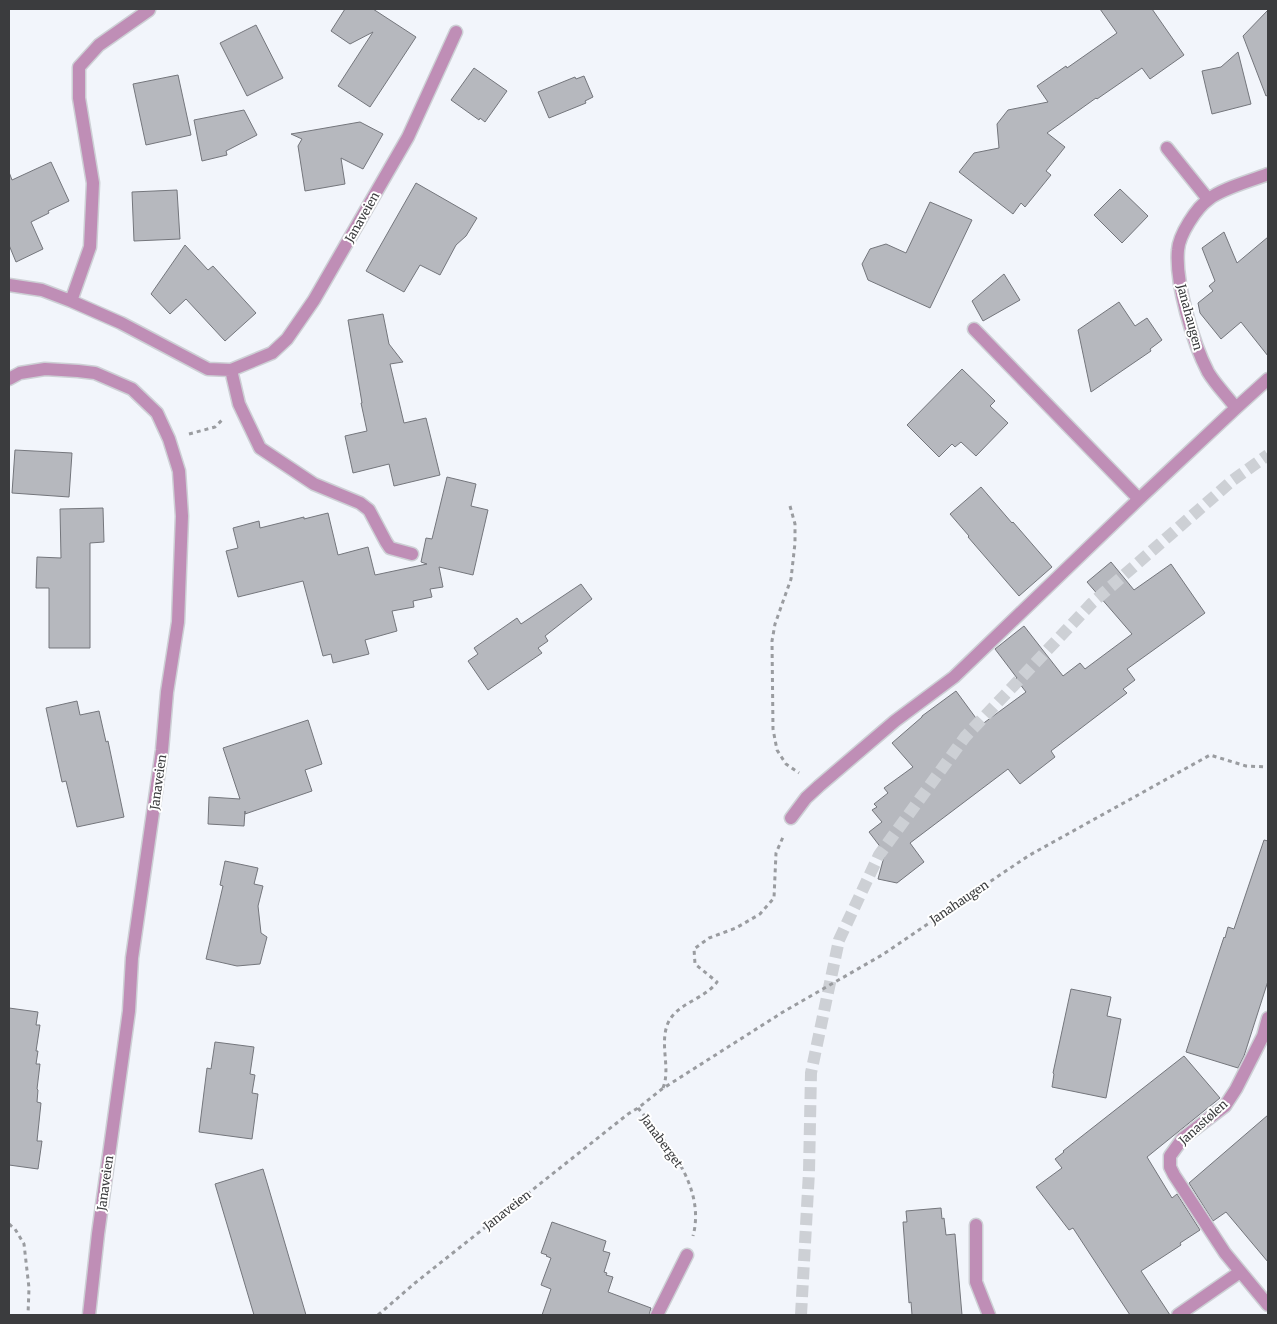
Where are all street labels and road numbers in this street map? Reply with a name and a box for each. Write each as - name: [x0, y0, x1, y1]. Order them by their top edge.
- street label: Janaveien: [341, 189, 382, 246]
- street label: Janahaugen: [1174, 281, 1206, 352]
- street label: Janaveien: [147, 753, 169, 812]
- street label: Janahaugen: [926, 877, 991, 928]
- street label: Janastølen: [1175, 1096, 1230, 1148]
- street label: Janaberget: [637, 1111, 686, 1171]
- street label: Janaveien: [94, 1154, 116, 1213]
- street label: Janaveien: [480, 1187, 534, 1234]

